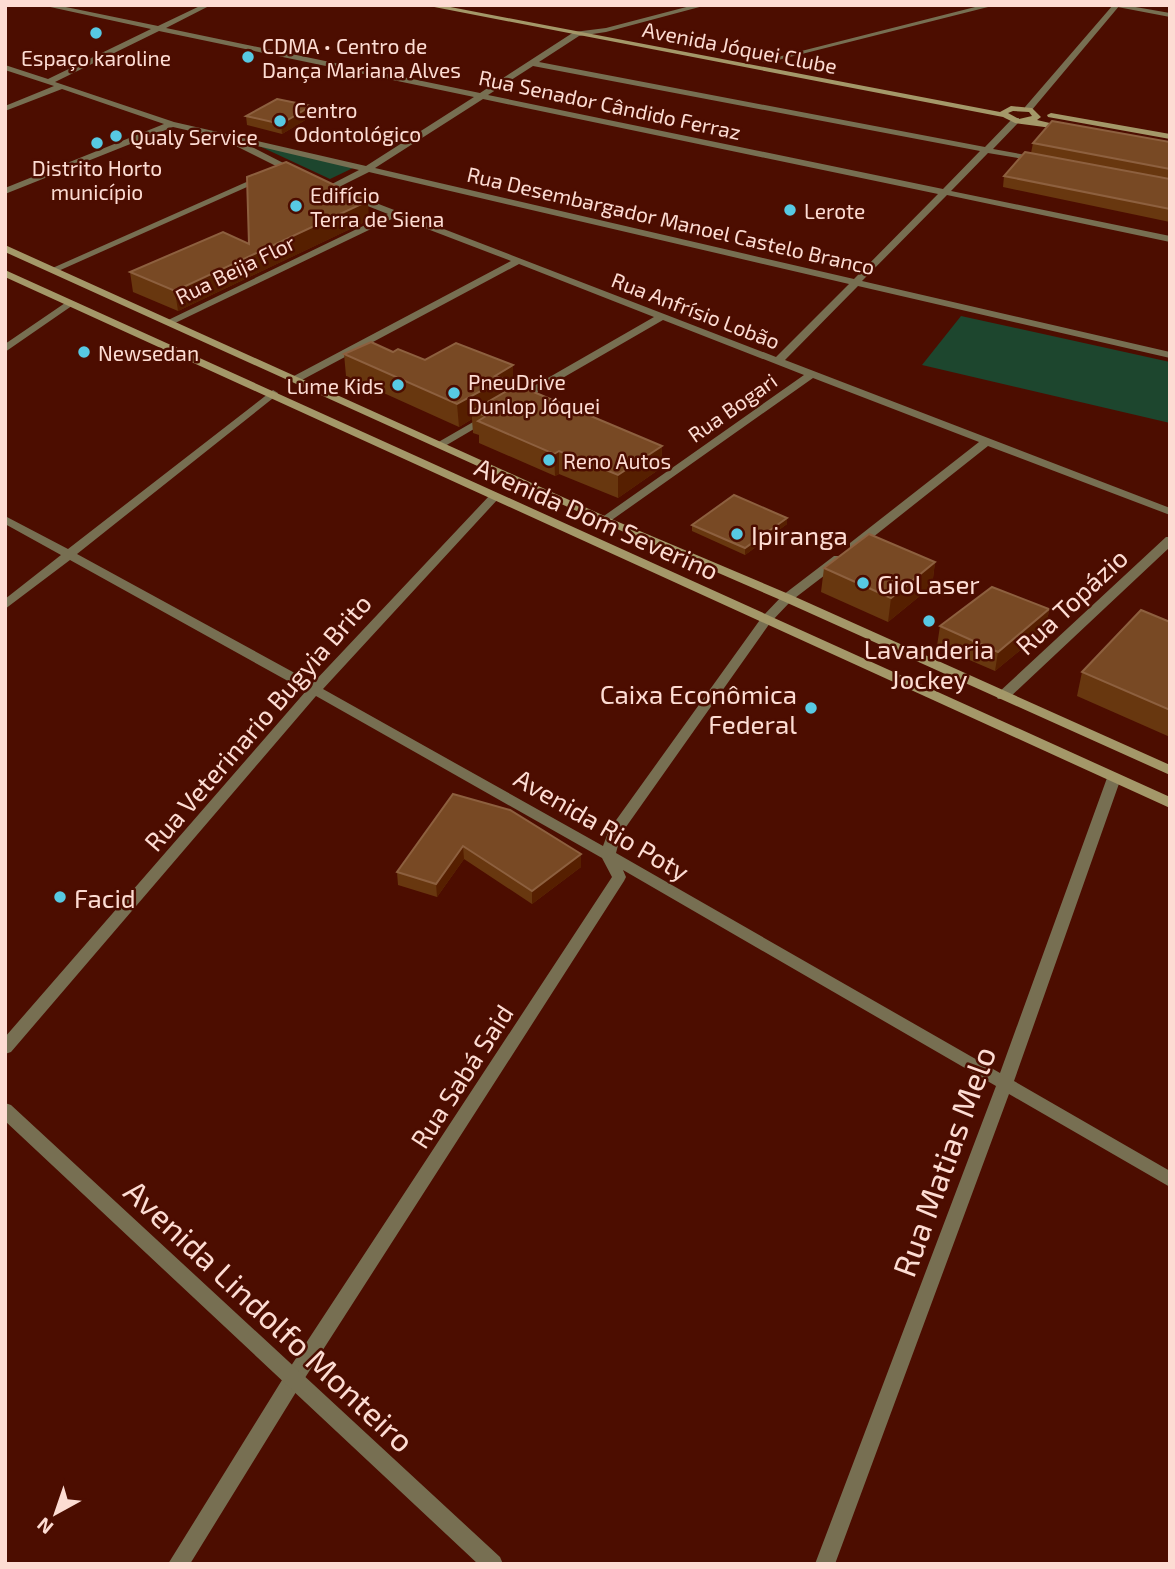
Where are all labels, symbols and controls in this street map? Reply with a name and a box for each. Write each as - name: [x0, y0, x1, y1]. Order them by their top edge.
- street label: Avenida Jóquei Clube: [641, 16, 839, 78]
- marker: Espaço karoline: [88, 25, 104, 41]
- place label: CDMA • Centro de Dança Mariana Alves: [262, 33, 461, 84]
- place label: Espaço karoline: [21, 45, 171, 72]
- marker: CDMA • Centro de Dança Mariana Alves: [240, 49, 256, 65]
- street label: Rua Senador Cândido Ferraz: [477, 64, 743, 144]
- place label: Centro Odontológico: [294, 97, 421, 146]
- marker: Centro Odontológico: [272, 113, 288, 129]
- place label: Qualy Service: [130, 124, 258, 150]
- marker: Qualy Service: [108, 128, 124, 144]
- marker: Distrito Horto município: [89, 135, 105, 151]
- place label: Distrito Horto município: [32, 155, 162, 204]
- street label: Rua Desembargador Manoel Castelo Branco: [465, 161, 877, 279]
- place label: Edifício Terra de Siena: [310, 182, 444, 231]
- marker: Edifício Terra de Siena: [288, 198, 304, 214]
- place label: Lerote: [804, 198, 865, 223]
- marker: Lerote: [782, 202, 798, 218]
- street label: Rua Beija Flor: [171, 229, 300, 310]
- street label: Rua Anfrísio Lobão: [608, 266, 784, 354]
- place label: Newsedan: [98, 340, 199, 365]
- marker: Newsedan: [76, 344, 92, 360]
- street label: Rua Bogari: [683, 367, 781, 447]
- place label: PneuDrive Dunlop Jóquei: [468, 369, 600, 418]
- place label: Lume Kids: [287, 373, 384, 398]
- marker: Lume Kids: [390, 377, 406, 393]
- marker: PneuDrive Dunlop Jóquei: [446, 385, 462, 401]
- place label: Reno Autos: [563, 448, 671, 473]
- street label: Avenida Dom Severino: [470, 450, 724, 586]
- marker: Reno Autos: [541, 452, 557, 468]
- place label: Ipiranga: [751, 519, 848, 550]
- marker: Ipiranga: [729, 526, 745, 542]
- street label: Rua Topázio: [1009, 542, 1133, 660]
- place label: GioLaser: [877, 568, 980, 599]
- marker: GioLaser: [855, 575, 871, 591]
- street label: Rua Veterinario Bugyia Brito: [137, 587, 377, 857]
- marker: Lavanderia Jockey: [921, 613, 937, 629]
- place label: Lavanderia Jockey: [864, 633, 994, 694]
- place label: Caixa Econômica Federal: [600, 678, 797, 739]
- marker: Caixa Econômica Federal: [803, 700, 819, 716]
- street label: Avenida Rio Poty: [509, 761, 695, 887]
- place label: Facid: [74, 882, 136, 913]
- marker: Facid: [52, 889, 68, 905]
- street label: Rua Sabá Said: [403, 998, 519, 1154]
- street label: Rua Matias Melo: [884, 1041, 1002, 1281]
- street label: Avenida Lindolfo Monteiro: [117, 1171, 423, 1459]
- north arrow: [21, 1478, 91, 1548]
- text: N: [32, 1513, 57, 1540]

